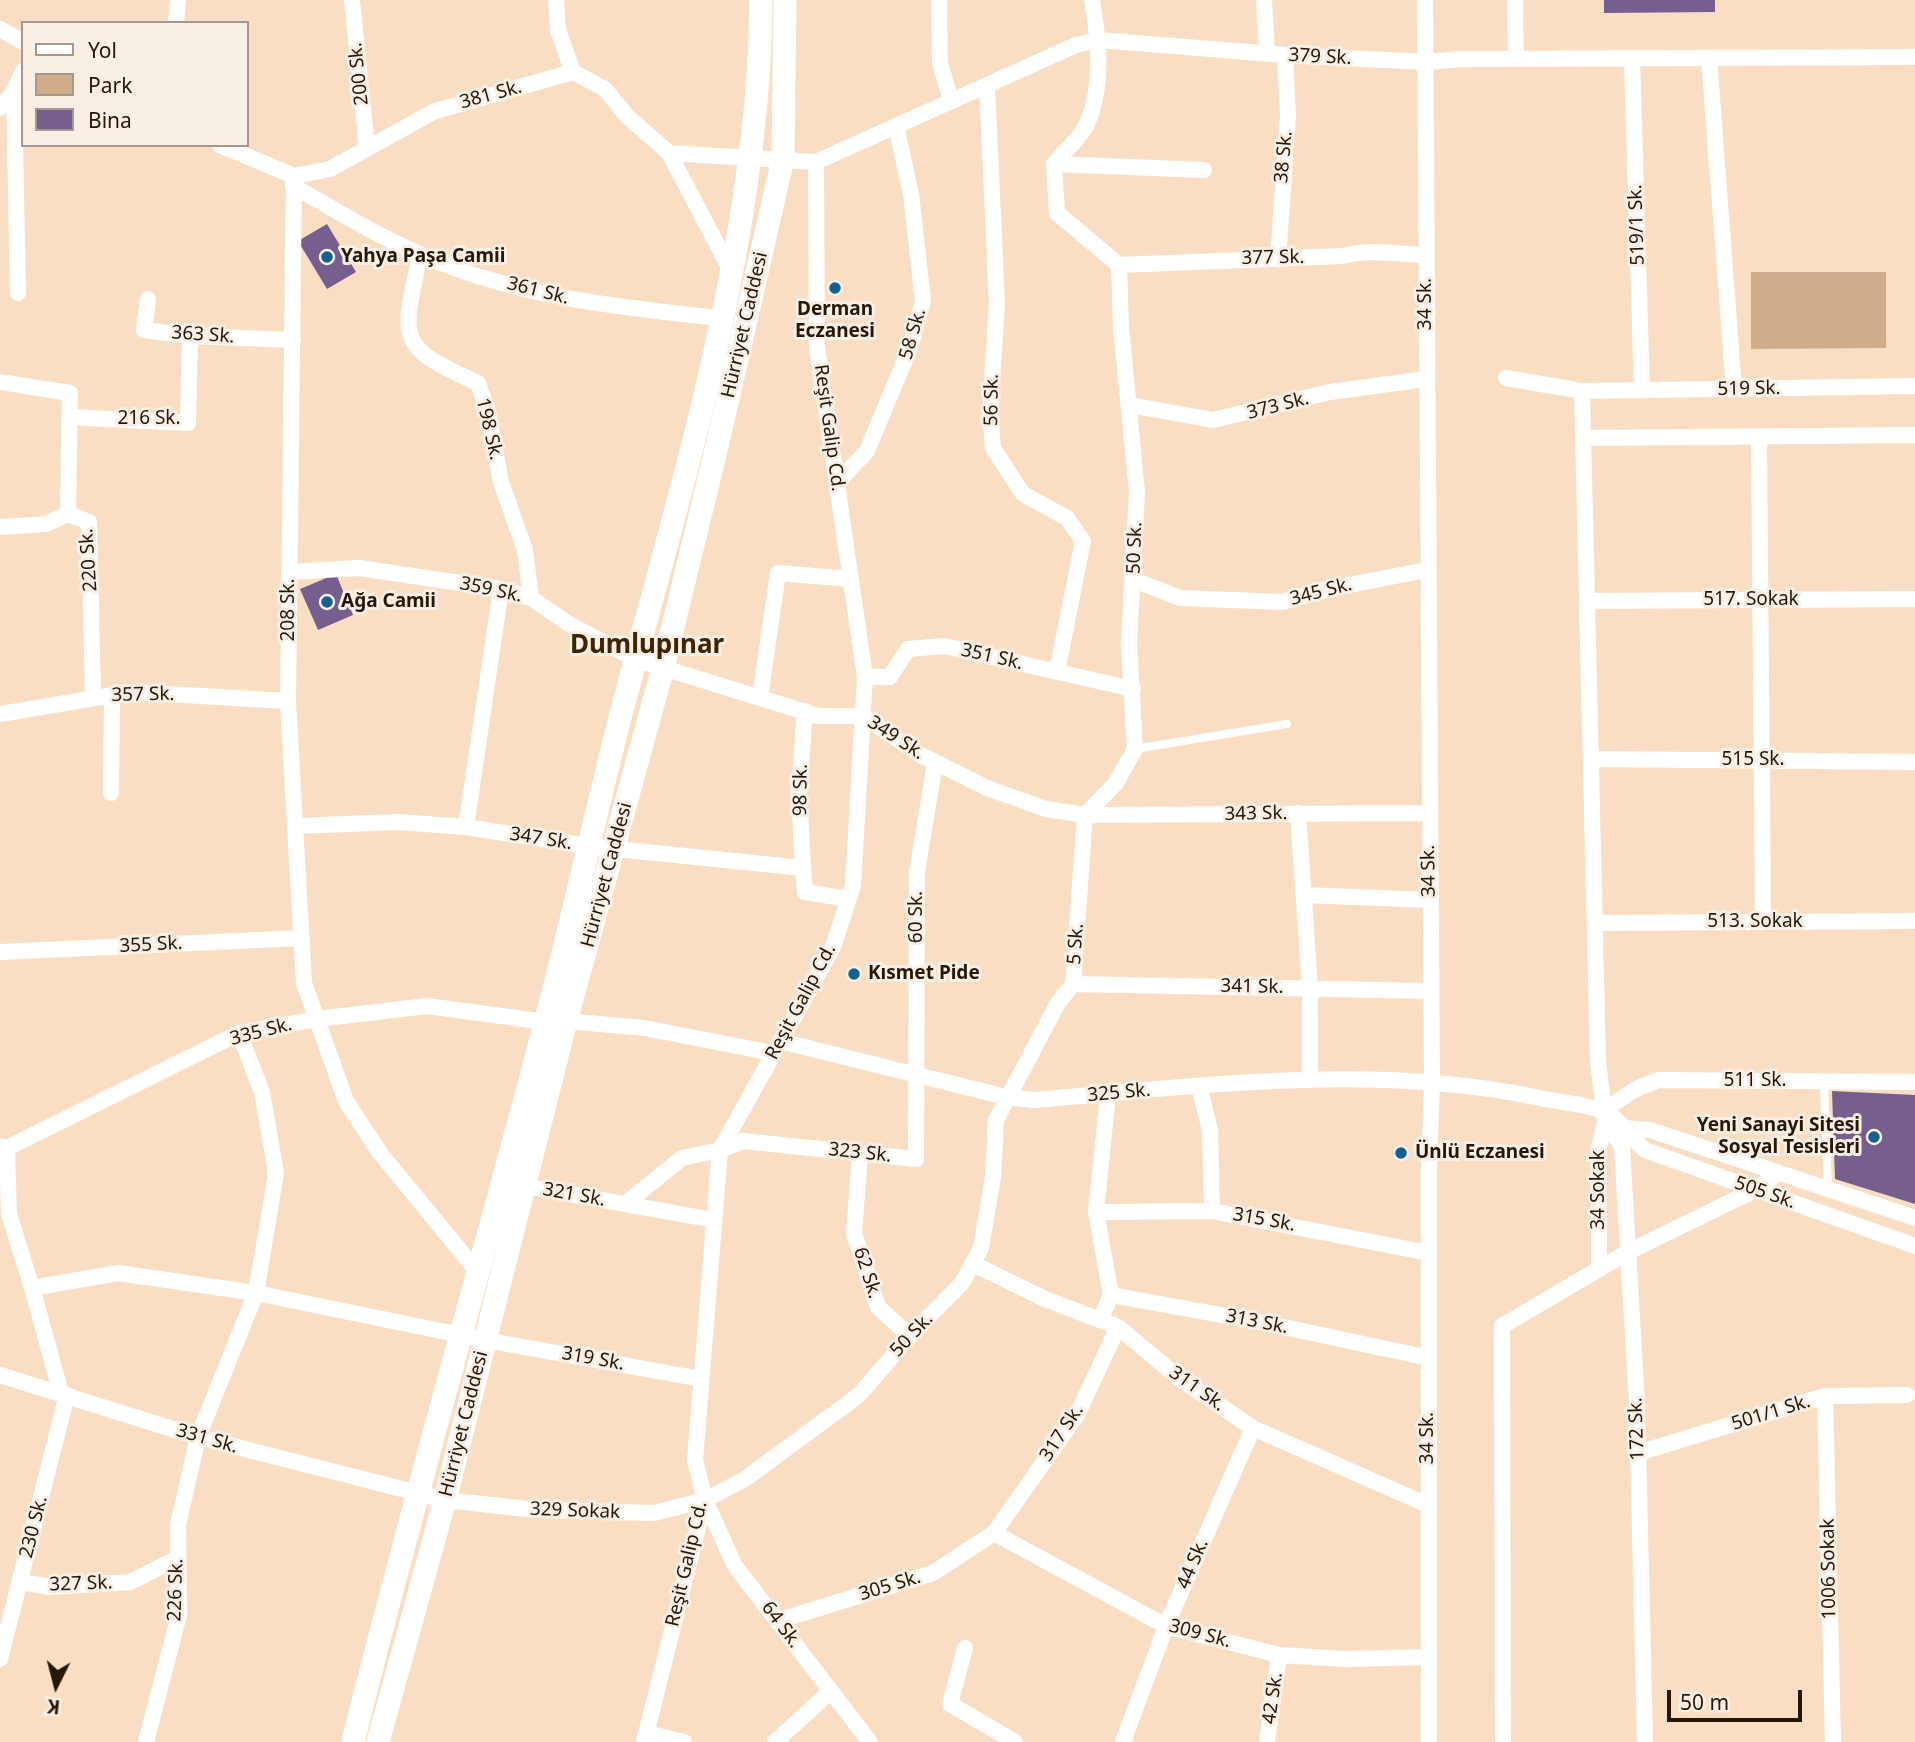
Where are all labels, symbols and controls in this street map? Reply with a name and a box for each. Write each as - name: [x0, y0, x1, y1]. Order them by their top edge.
- legend: [21, 21, 248, 147]
- text: Yol: [88, 36, 117, 64]
- street label: 200 Sk.: [344, 41, 374, 107]
- street label: 379 Sk.: [1288, 44, 1352, 70]
- text: Park: [88, 71, 132, 99]
- street label: 381 Sk.: [458, 76, 524, 114]
- text: Bina: [88, 106, 132, 134]
- street label: 38 Sk.: [1270, 130, 1298, 184]
- street label: 519/1 Sk.: [1624, 184, 1650, 266]
- place label: Yahya Paşa Camii: [341, 246, 505, 268]
- street label: 377 Sk.: [1241, 246, 1305, 270]
- marker: Yahya Paşa Camii: [319, 249, 335, 265]
- street label: Hürriyet Caddesi: [717, 250, 773, 400]
- street label: 361 Sk.: [505, 272, 571, 310]
- street label: 34 Sk.: [1415, 278, 1437, 330]
- marker: Derman Eczanesi: [827, 280, 843, 296]
- place label: Derman Eczanesi: [795, 299, 875, 343]
- street label: 58 Sk.: [895, 306, 931, 362]
- street label: 363 Sk.: [171, 321, 235, 349]
- street label: Reşit Galip Cd.: [809, 363, 849, 493]
- street label: 56 Sk.: [980, 374, 1004, 426]
- street label: 519 Sk.: [1717, 377, 1781, 401]
- street label: 373 Sk.: [1245, 387, 1311, 425]
- street label: 198 Sk.: [471, 396, 507, 462]
- street label: 216 Sk.: [117, 408, 181, 430]
- street label: 50 Sk.: [1123, 521, 1147, 575]
- street label: 220 Sk.: [75, 528, 103, 592]
- street label: 359 Sk.: [458, 572, 524, 608]
- street label: 345 Sk.: [1288, 573, 1354, 611]
- street label: 208 Sk.: [278, 578, 300, 642]
- street label: 517. Sokak: [1703, 589, 1799, 611]
- place label: Ağa Camii: [341, 591, 436, 613]
- marker: Ağa Camii: [319, 594, 335, 610]
- district label: Dumlupınar: [570, 630, 724, 662]
- street label: 351 Sk.: [959, 639, 1025, 675]
- street label: 357 Sk.: [111, 683, 175, 707]
- street label: 349 Sk.: [863, 711, 929, 765]
- street label: 515 Sk.: [1721, 749, 1785, 771]
- street label: 98 Sk.: [789, 764, 813, 816]
- street label: Hürriyet Caddesi: [577, 800, 637, 950]
- street label: 343 Sk.: [1224, 802, 1288, 826]
- street label: 347 Sk.: [508, 823, 574, 855]
- street label: 34 Sk.: [1417, 845, 1441, 897]
- street label: 60 Sk.: [906, 891, 928, 943]
- street label: 513. Sokak: [1707, 911, 1803, 933]
- street label: 5 Sk.: [1063, 923, 1089, 965]
- street label: 355 Sk.: [119, 932, 183, 958]
- street label: Reşit Galip Cd.: [761, 940, 841, 1064]
- place label: Kısmet Pide: [868, 963, 980, 985]
- marker: Kısmet Pide: [846, 966, 862, 982]
- street label: 341 Sk.: [1220, 975, 1284, 999]
- street label: 335 Sk.: [228, 1013, 294, 1051]
- street label: 511 Sk.: [1723, 1070, 1787, 1092]
- street label: 325 Sk.: [1087, 1079, 1151, 1107]
- place label: Yeni Sanayi Sitesi Sosyal Tesisleri: [1697, 1115, 1860, 1159]
- marker: Yeni Sanayi Sitesi Sosyal Tesisleri: [1866, 1129, 1882, 1145]
- street label: 323 Sk.: [827, 1138, 893, 1168]
- place label: Ünlü Eczanesi: [1415, 1142, 1545, 1164]
- marker: Ünlü Eczanesi: [1393, 1145, 1409, 1161]
- street label: 34 Sokak: [1588, 1150, 1610, 1230]
- street label: 505 Sk.: [1731, 1172, 1799, 1214]
- street label: 321 Sk.: [541, 1178, 607, 1212]
- street label: 315 Sk.: [1231, 1203, 1297, 1237]
- street label: 62 Sk.: [848, 1245, 886, 1301]
- street label: 313 Sk.: [1224, 1305, 1290, 1339]
- street label: 50 Sk.: [886, 1308, 938, 1362]
- street label: 319 Sk.: [560, 1342, 626, 1376]
- street label: Hürriyet Caddesi: [435, 1349, 493, 1499]
- street label: 311 Sk.: [1165, 1362, 1229, 1416]
- street label: 501/1 Sk.: [1729, 1390, 1813, 1436]
- street label: 172 Sk.: [1625, 1397, 1649, 1461]
- street label: 317 Sk.: [1035, 1400, 1089, 1466]
- street label: 34 Sk.: [1417, 1412, 1439, 1464]
- street label: 331 Sk.: [173, 1419, 241, 1459]
- street label: 230 Sk.: [15, 1494, 53, 1560]
- street label: 329 Sokak: [529, 1498, 621, 1524]
- street label: Reşit Galip Cd.: [661, 1499, 713, 1629]
- street label: 1006 Sokak: [1817, 1518, 1841, 1620]
- street label: 44 Sk.: [1172, 1535, 1214, 1593]
- street label: 226 Sk.: [164, 1558, 188, 1622]
- street label: 305 Sk.: [856, 1566, 924, 1606]
- street label: 327 Sk.: [49, 1572, 113, 1596]
- street label: 64 Sk.: [756, 1597, 806, 1653]
- street label: 309 Sk.: [1167, 1615, 1233, 1653]
- north arrow: [21, 1651, 91, 1721]
- street label: 42 Sk.: [1258, 1670, 1288, 1726]
- scale bar: [1670, 1676, 1805, 1720]
- text: 50 m: [1680, 1688, 1729, 1716]
- text: K: [46, 1693, 61, 1720]

